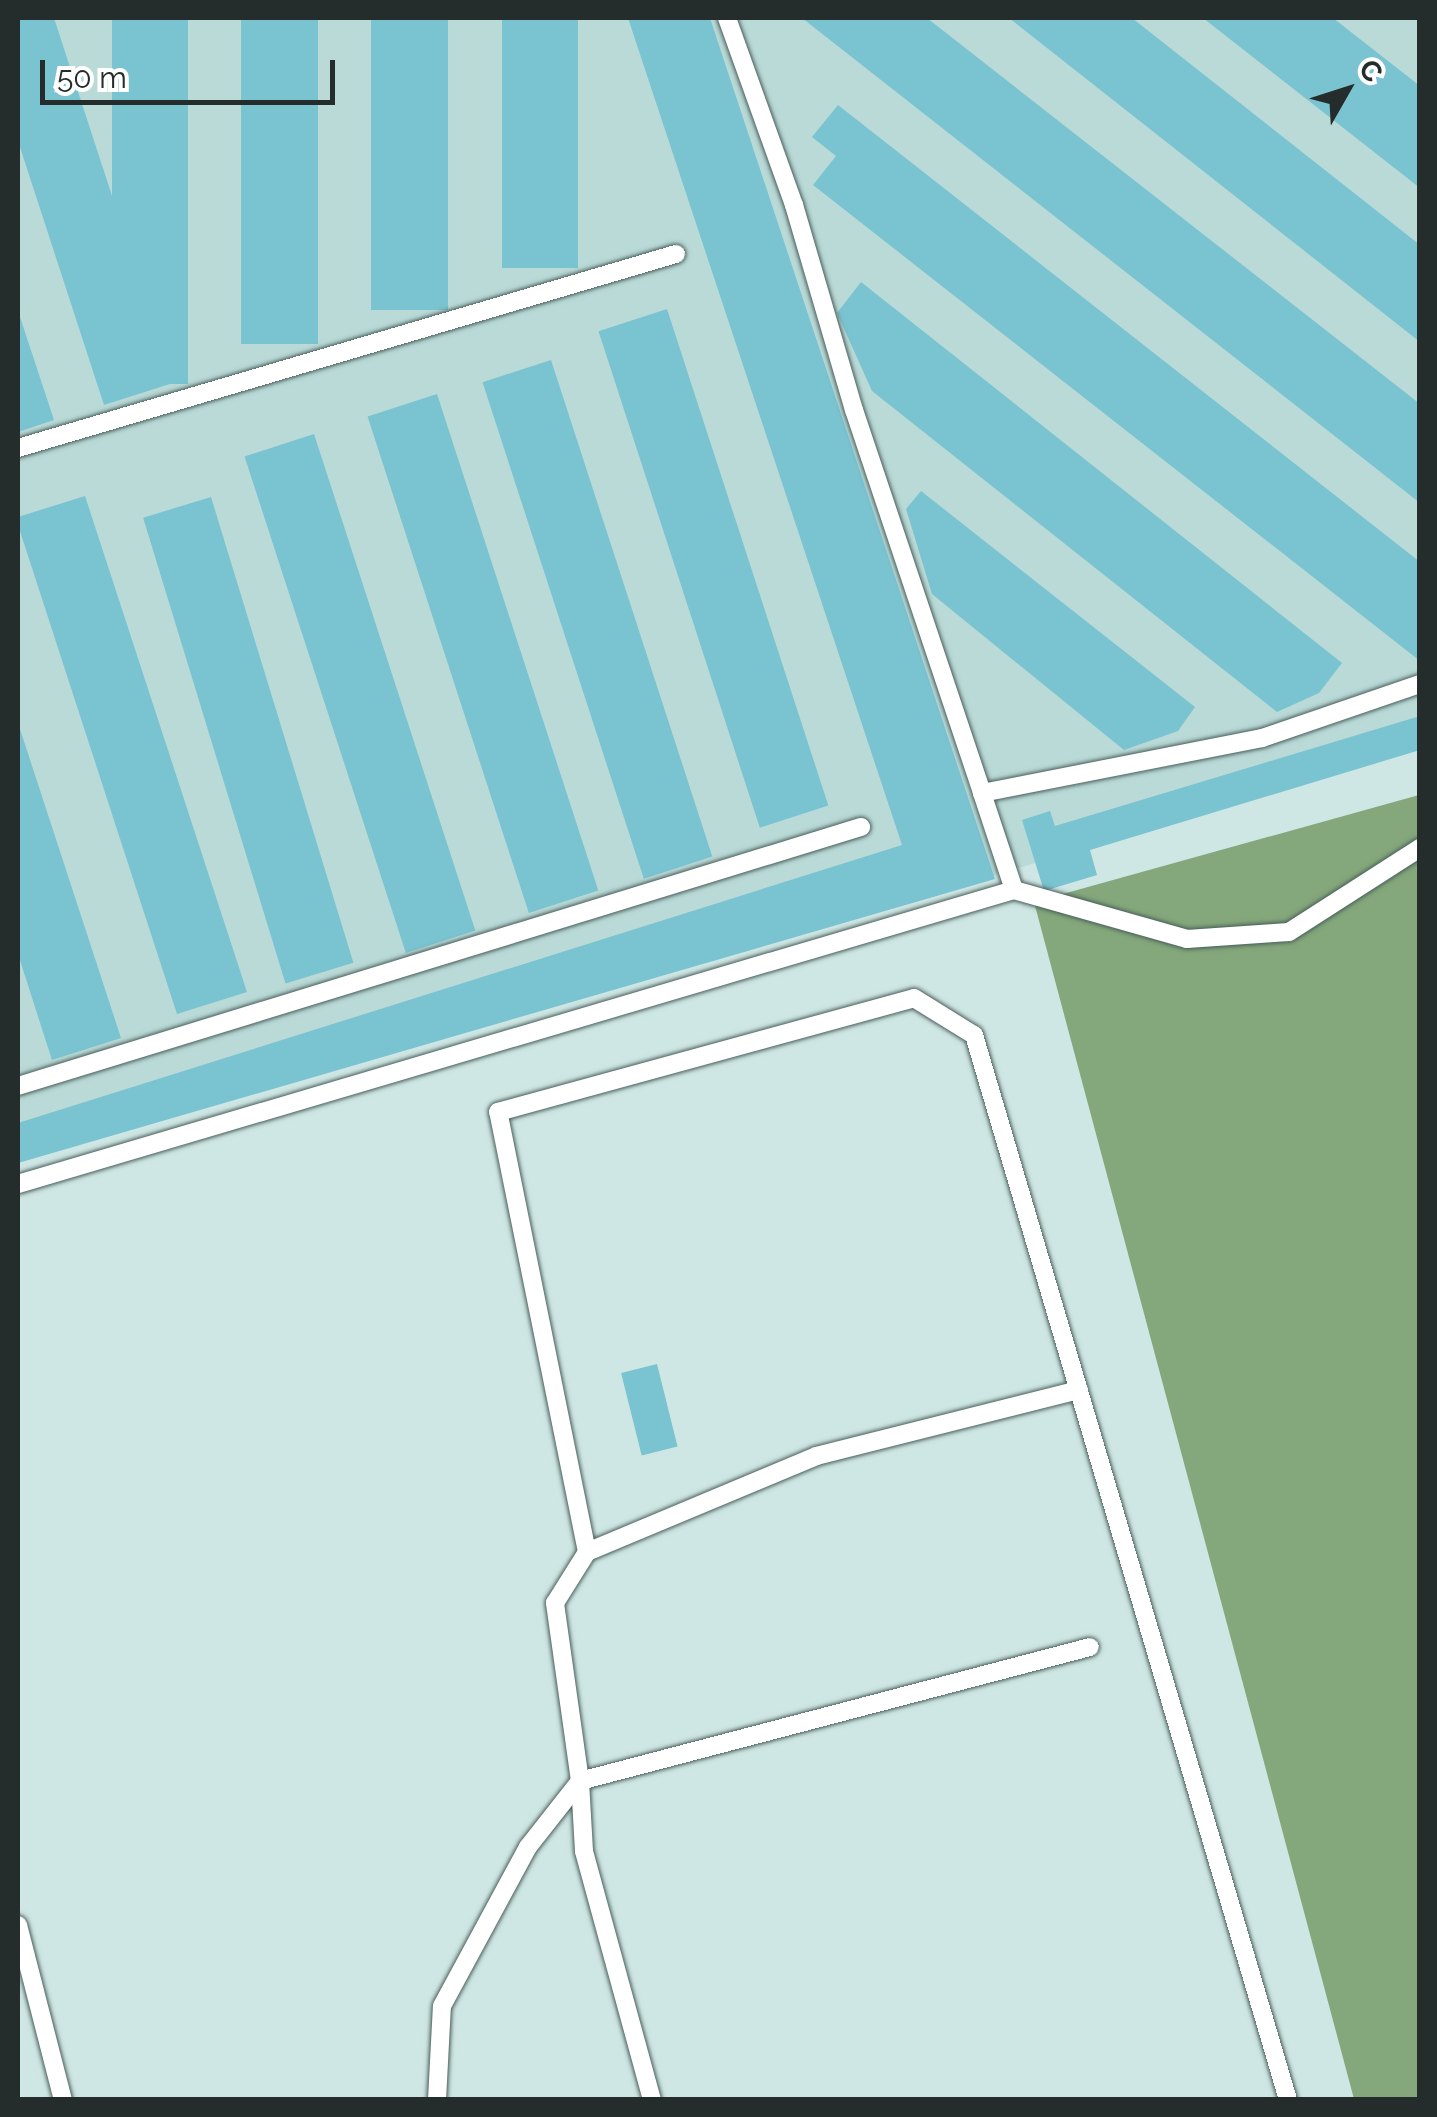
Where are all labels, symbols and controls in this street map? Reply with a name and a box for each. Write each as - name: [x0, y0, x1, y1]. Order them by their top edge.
- scale bar: [45, 40, 340, 102]
- north arrow: [1297, 40, 1397, 140]
- text: С: [1352, 53, 1390, 89]
- text: 50 m: [57, 60, 127, 95]

